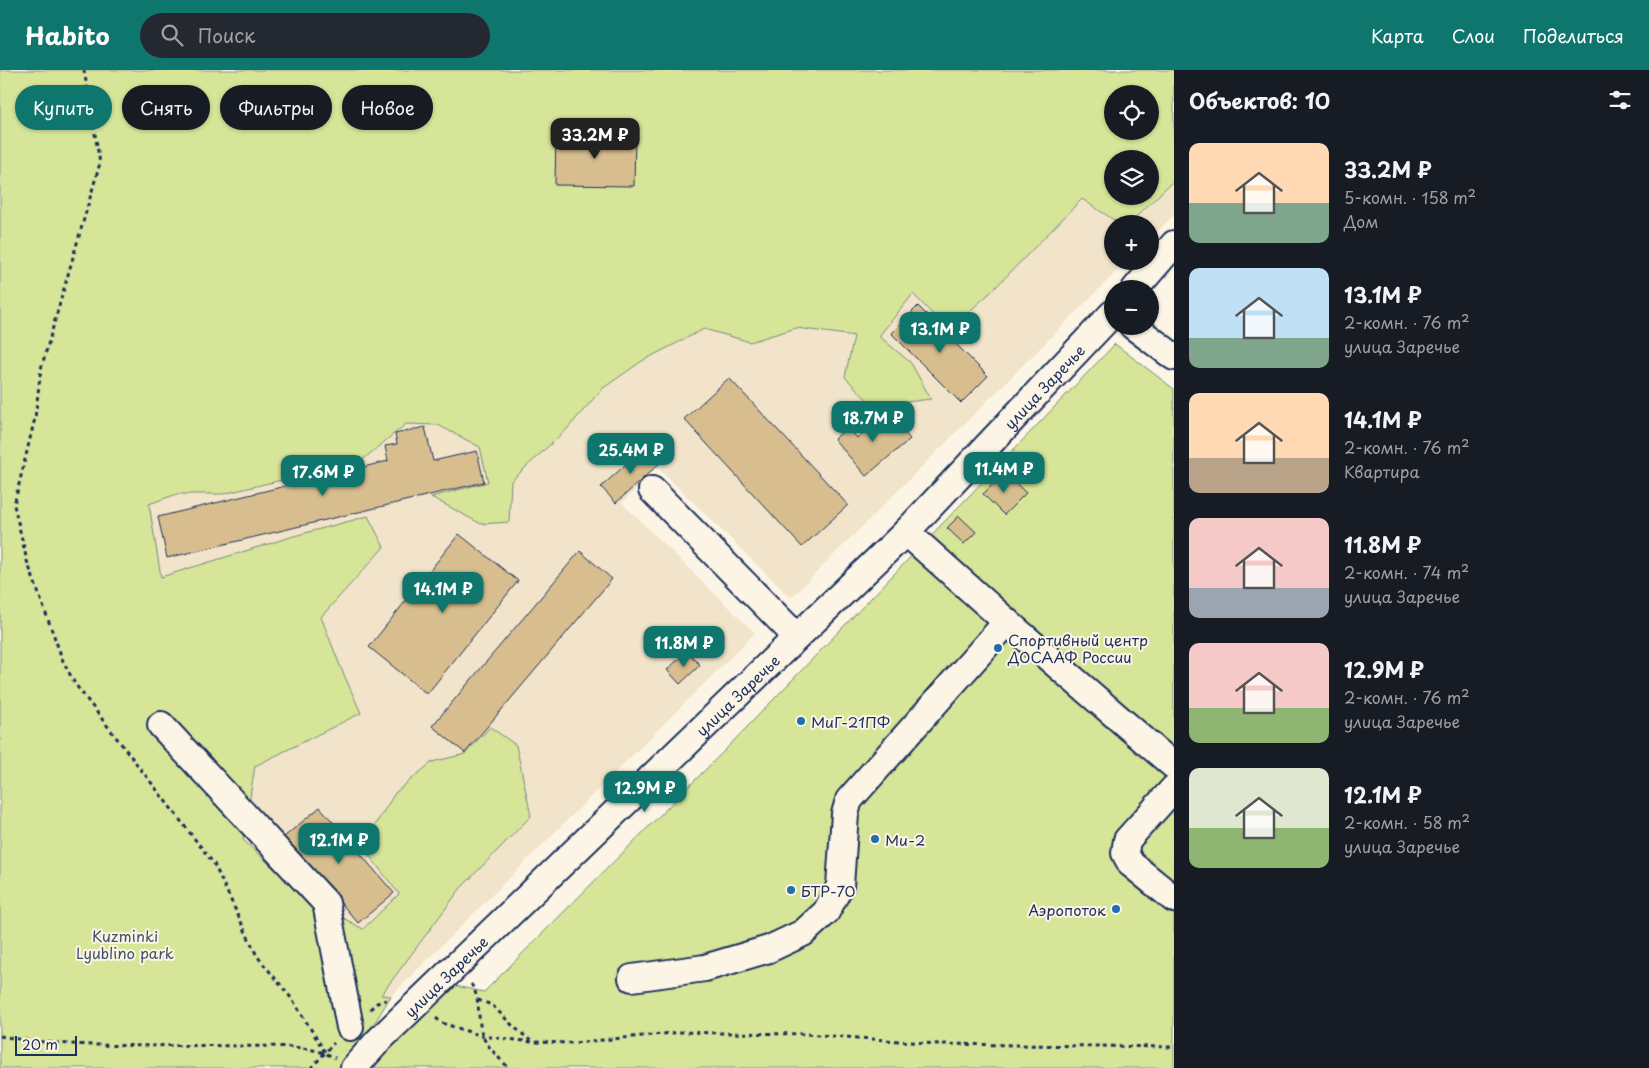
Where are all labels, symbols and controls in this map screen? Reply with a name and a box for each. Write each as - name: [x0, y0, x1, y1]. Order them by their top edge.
- search box: [140, 13, 490, 58]
- text: Habito: [25, 17, 110, 53]
- icon: search: [158, 21, 186, 49]
- text: Поиск: [198, 21, 255, 49]
- text: Карта: [1371, 22, 1424, 49]
- text: Слои: [1452, 22, 1495, 49]
- text: Поделиться: [1523, 22, 1624, 49]
- text: Объектов: 10: [1189, 84, 1330, 116]
- chip: Купить: [15, 85, 112, 130]
- chip: Снять: [122, 85, 210, 130]
- chip: Фильтры: [220, 85, 332, 130]
- chip: Новое: [342, 85, 433, 130]
- map controls: [1104, 85, 1159, 335]
- button: locate: [1104, 85, 1159, 140]
- icon: filters: [1606, 86, 1634, 114]
- pin: 33.2M ₽: [549, 118, 641, 160]
- text: 33.2M ₽: [562, 122, 628, 146]
- button: layers: [1104, 150, 1159, 205]
- text: 33.2M ₽: [1344, 153, 1432, 185]
- icon: home: [1229, 163, 1289, 223]
- text: 5-комн. · 158 m²: [1344, 185, 1476, 209]
- text: Дом: [1344, 209, 1378, 233]
- button: +: [1104, 215, 1159, 270]
- text: 13.1M ₽: [1344, 278, 1422, 310]
- button: −: [1104, 280, 1159, 335]
- icon: home: [1229, 288, 1289, 348]
- text: 2-комн. · 76 m²: [1344, 310, 1469, 334]
- pin: 13.1M ₽: [894, 312, 986, 354]
- text: 13.1M ₽: [910, 316, 970, 340]
- text: улица Заречье: [1344, 334, 1460, 358]
- street label: улица Заречье: [998, 339, 1089, 434]
- pin: 18.7M ₽: [827, 400, 919, 443]
- text: 14.1M ₽: [1344, 403, 1422, 435]
- text: 18.7M ₽: [843, 405, 903, 429]
- icon: home: [1229, 413, 1289, 473]
- pin: 25.4M ₽: [585, 432, 677, 475]
- text: 2-комн. · 76 m²: [1344, 435, 1469, 459]
- text: 25.4M ₽: [598, 437, 664, 461]
- pin: 11.4M ₽: [958, 452, 1050, 494]
- pin: 17.6M ₽: [277, 454, 369, 497]
- text: 11.4M ₽: [975, 456, 1033, 480]
- text: 17.6M ₽: [292, 459, 354, 483]
- text: Квартира: [1344, 459, 1419, 483]
- text: 11.8M ₽: [1344, 528, 1421, 560]
- icon: home: [1229, 538, 1289, 598]
- text: 2-комн. · 74 m²: [1344, 560, 1469, 584]
- pin: 14.1M ₽: [397, 572, 489, 614]
- text: 14.1M ₽: [413, 576, 473, 600]
- text: улица Заречье: [1344, 584, 1460, 608]
- pin: 11.8M ₽: [638, 626, 730, 668]
- place label: Спортивный центр ДОСААФ России: [1007, 628, 1148, 668]
- text: 11.8M ₽: [655, 630, 713, 654]
- marker: Спортивный центр ДОСААФ России: [992, 642, 1004, 654]
- street label: улица Заречье: [690, 649, 784, 741]
- text: 12.9M ₽: [1344, 653, 1424, 685]
- icon: home: [1229, 663, 1289, 723]
- text: 2-комн. · 76 m²: [1344, 685, 1469, 709]
- text: улица Заречье: [1344, 709, 1460, 733]
- place label: МиГ-21ПФ: [811, 710, 890, 733]
- marker: МиГ-21ПФ: [795, 715, 807, 727]
- pin: 12.9M ₽: [599, 770, 691, 813]
- text: 12.9M ₽: [615, 775, 675, 799]
- text: 12.1M ₽: [1344, 778, 1422, 810]
- icon: home: [1229, 788, 1289, 848]
- text: 2-комн. · 58 m²: [1344, 810, 1470, 834]
- pin: 12.1M ₽: [293, 822, 385, 865]
- text: 12.1M ₽: [309, 827, 369, 851]
- place label: Ми-2: [885, 828, 925, 851]
- marker: Ми-2: [869, 833, 881, 845]
- text: улица Заречье: [1344, 834, 1460, 858]
- place label: БТР-70: [801, 879, 856, 902]
- marker: БТР-70: [785, 884, 797, 896]
- place label: Аэропоток: [1028, 898, 1106, 921]
- marker: Аэропоток: [1110, 903, 1122, 915]
- park label: Kuzminki Lyublino park: [76, 924, 174, 964]
- street label: улица Заречье: [398, 930, 493, 1022]
- scale bar: [15, 1033, 78, 1056]
- text: 20 m: [22, 1034, 58, 1055]

